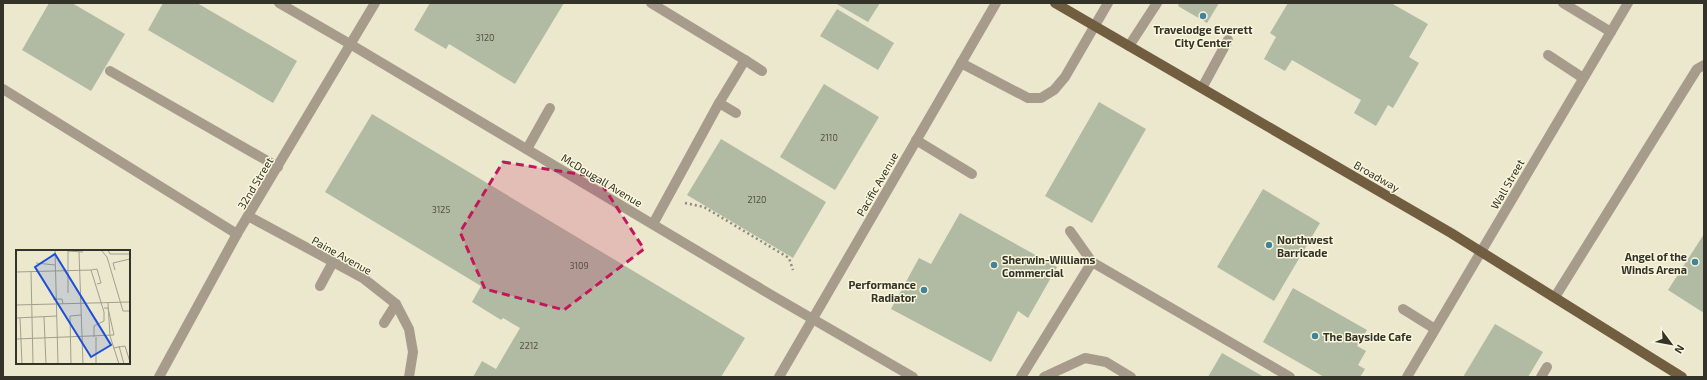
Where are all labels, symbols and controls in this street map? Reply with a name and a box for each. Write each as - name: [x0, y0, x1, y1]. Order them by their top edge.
- marker: Travelodge Everett City Center: [1198, 11, 1208, 21]
- place label: Travelodge Everett City Center: [1153, 23, 1253, 50]
- house number: 3120: [475, 32, 495, 43]
- house number: 2110: [820, 132, 838, 143]
- street label: Pacific Avenue: [853, 150, 901, 218]
- street label: McDougall Avenue: [559, 151, 645, 209]
- street label: 32nd Street: [234, 155, 276, 211]
- street label: Wall Street: [1487, 157, 1527, 211]
- street label: Broadway: [1352, 158, 1402, 194]
- house number: 2120: [747, 194, 767, 205]
- house number: 3125: [432, 204, 450, 215]
- street label: Paine Avenue: [310, 233, 374, 277]
- place label: Northwest Barricade: [1277, 233, 1334, 259]
- marker: Northwest Barricade: [1264, 240, 1274, 250]
- inset map: [16, 250, 130, 364]
- place label: Angel of the Winds Arena: [1621, 250, 1687, 276]
- place label: Sherwin-Williams Commercial: [1002, 253, 1095, 279]
- marker: Angel of the Winds Arena: [1690, 257, 1700, 267]
- house number: 3109: [569, 260, 589, 271]
- marker: Sherwin-Williams Commercial: [989, 260, 999, 270]
- place label: Performance Radiator: [848, 278, 916, 304]
- marker: Performance Radiator: [919, 285, 929, 295]
- north arrow: [1651, 324, 1691, 364]
- place label: The Bayside Cafe: [1323, 330, 1412, 344]
- marker: The Bayside Cafe: [1310, 331, 1320, 341]
- house number: 2212: [520, 340, 538, 351]
- text: N: [1672, 343, 1688, 356]

